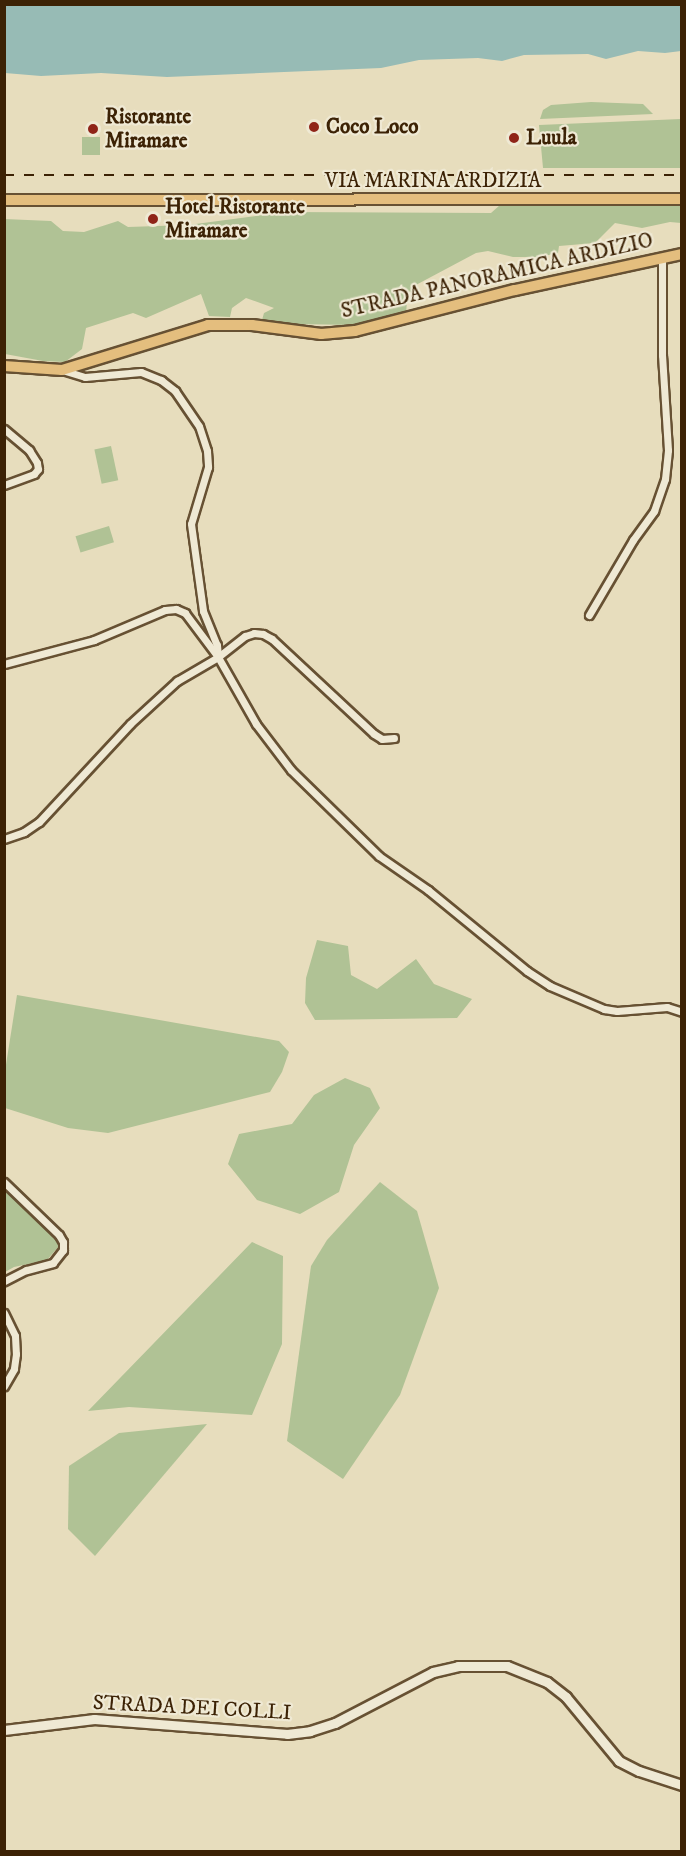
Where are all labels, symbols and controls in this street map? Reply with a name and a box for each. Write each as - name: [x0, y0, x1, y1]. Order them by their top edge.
- place label: Ristorante Miramare: [105, 104, 191, 154]
- place label: Coco Loco: [326, 114, 419, 140]
- marker: Coco Loco: [307, 120, 321, 134]
- marker: Ristorante Miramare: [86, 122, 100, 136]
- place label: Luula: [526, 125, 577, 151]
- marker: Luula: [507, 131, 521, 145]
- street label: VIA MARINA ARDIZIA: [325, 168, 541, 194]
- place label: Hotel Ristorante Miramare: [165, 194, 305, 244]
- marker: Hotel Ristorante Miramare: [146, 212, 160, 226]
- street label: STRADA PANORAMICA ARDIZIO: [339, 228, 655, 324]
- street label: STRADA DEI COLLI: [92, 1690, 292, 1726]

